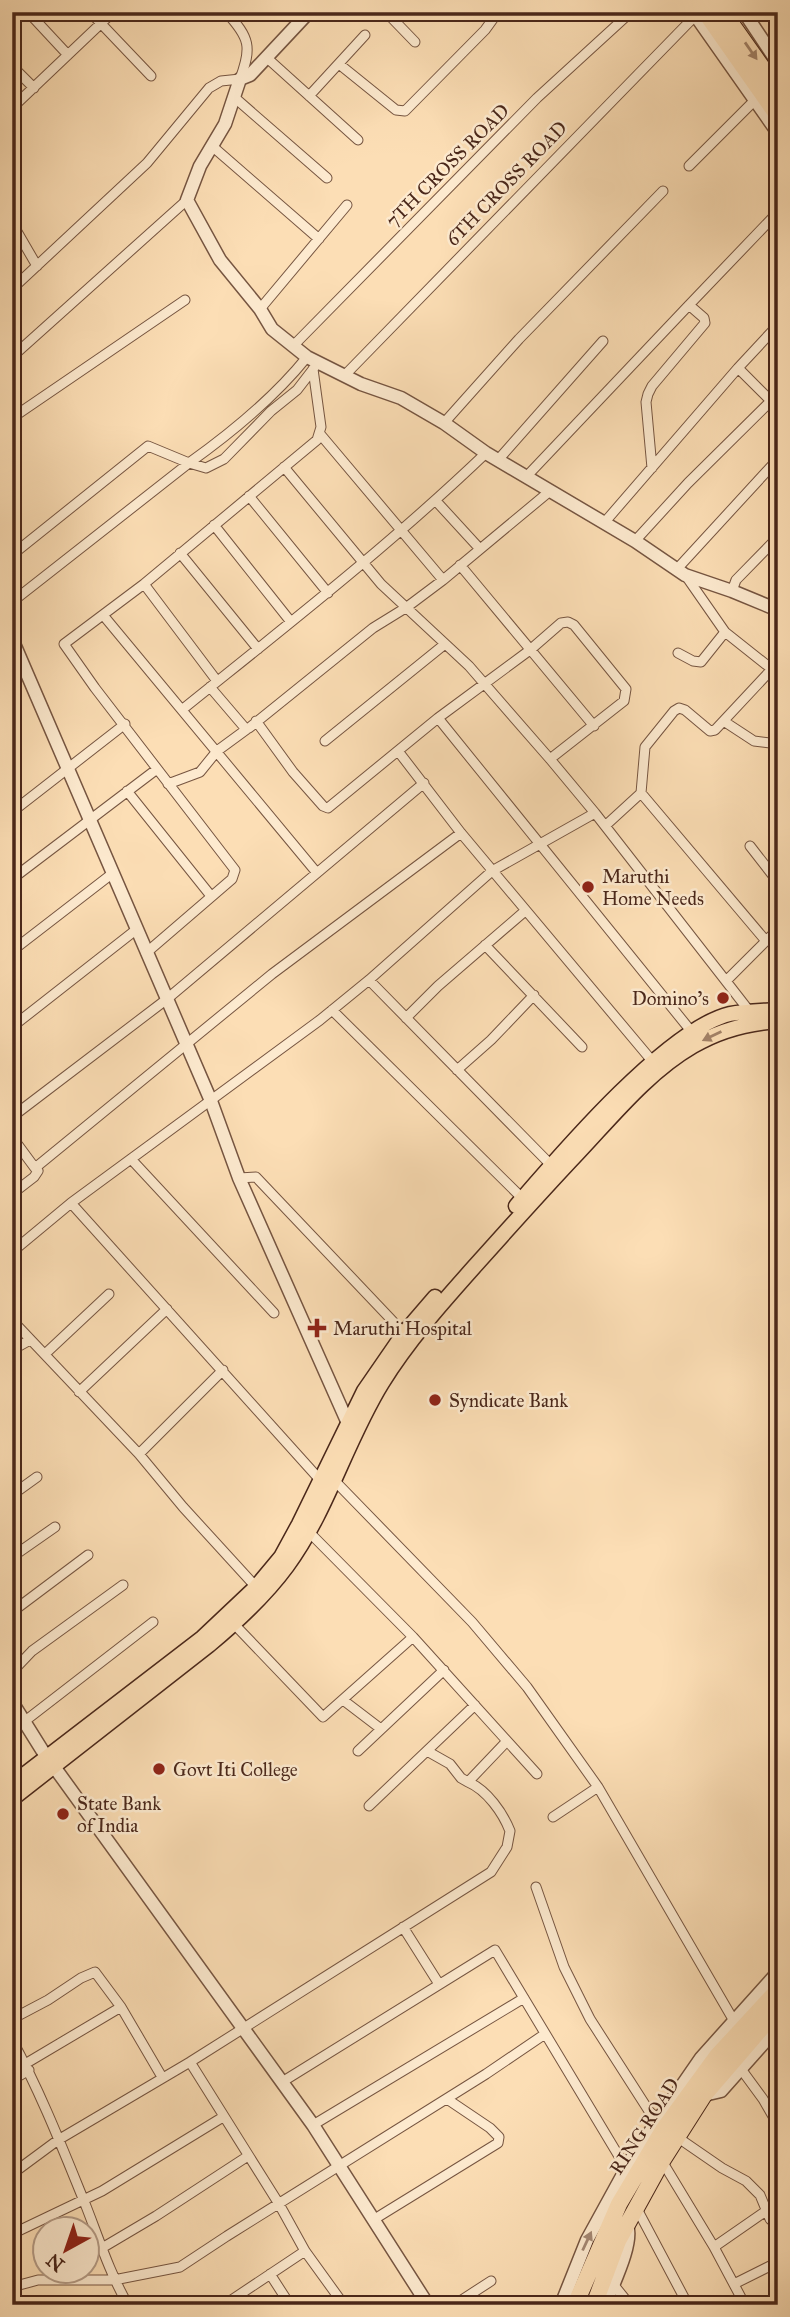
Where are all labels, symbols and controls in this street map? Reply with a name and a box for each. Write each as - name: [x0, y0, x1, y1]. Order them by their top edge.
- one-way arrow: [744, 42, 758, 60]
- street label: 7TH CROSS ROAD: [381, 99, 514, 232]
- street label: 6TH CROSS ROAD: [441, 116, 572, 251]
- place label: Maruthi Home Needs: [602, 865, 704, 910]
- marker: Maruthi Home Needs: [580, 879, 596, 895]
- place label: Domino's: [632, 987, 709, 1010]
- marker: Domino's: [715, 990, 731, 1006]
- one-way arrow: [702, 1030, 722, 1042]
- place label: Maruthi Hospital: [333, 1317, 473, 1340]
- marker: Maruthi Hospital: [307, 1318, 327, 1338]
- place label: Syndicate Bank: [449, 1389, 568, 1412]
- marker: Syndicate Bank: [427, 1392, 443, 1408]
- place label: Govt Iti College: [173, 1758, 298, 1782]
- marker: Govt Iti College: [151, 1761, 167, 1777]
- place label: State Bank of India: [77, 1792, 161, 1837]
- marker: State Bank of India: [55, 1806, 71, 1822]
- street label: RING ROAD: [605, 2074, 684, 2179]
- north arrow: [32, 2216, 102, 2286]
- one-way arrow: [582, 2231, 593, 2252]
- text: N: [42, 2249, 69, 2277]

